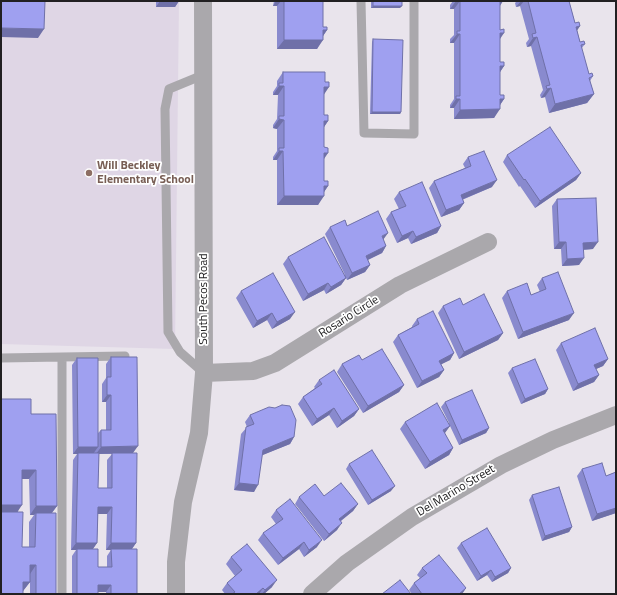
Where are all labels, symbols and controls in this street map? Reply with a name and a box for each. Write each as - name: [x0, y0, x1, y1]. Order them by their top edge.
- place label: Will Beckley Elementary School: [97, 159, 194, 187]
- marker: Will Beckley Elementary School: [84, 168, 94, 178]
- street label: South Pecos Road: [197, 253, 211, 345]
- street label: Rosario Circle: [316, 293, 382, 341]
- street label: Del Marino Street: [414, 462, 498, 520]

